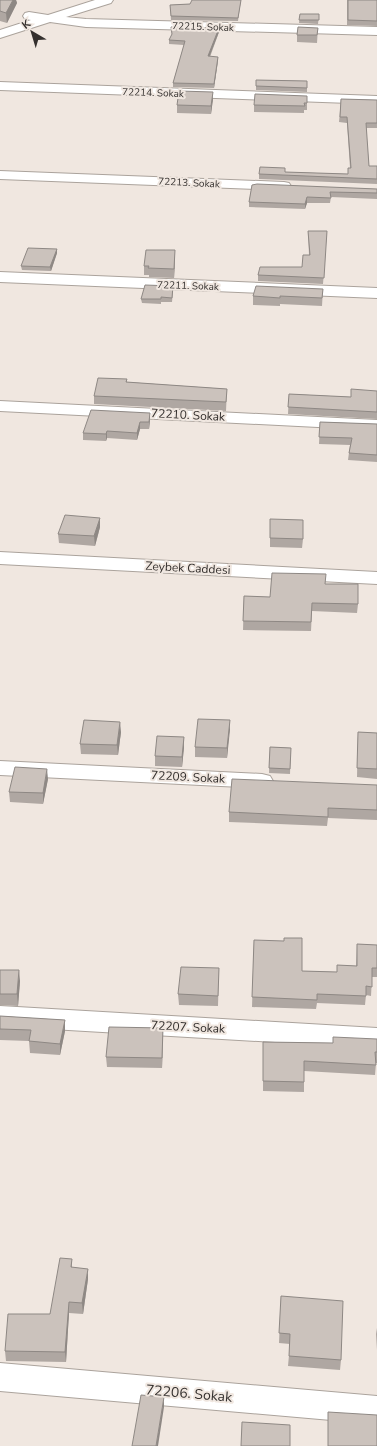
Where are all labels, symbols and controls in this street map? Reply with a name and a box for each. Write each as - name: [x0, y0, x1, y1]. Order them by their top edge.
- north arrow: [12, 12, 52, 52]
- text: K: [19, 16, 34, 33]
- street label: 72215. Sokak: [172, 19, 235, 35]
- street label: 72214. Sokak: [122, 85, 185, 101]
- street label: 72213. Sokak: [158, 174, 221, 192]
- street label: 72211. Sokak: [157, 278, 220, 294]
- street label: 72210. Sokak: [151, 405, 226, 425]
- street label: Zeybek Caddesi: [145, 558, 231, 578]
- street label: 72209. Sokak: [151, 767, 226, 787]
- street label: 72207. Sokak: [151, 1017, 226, 1037]
- street label: 72206. Sokak: [145, 1380, 234, 1407]

